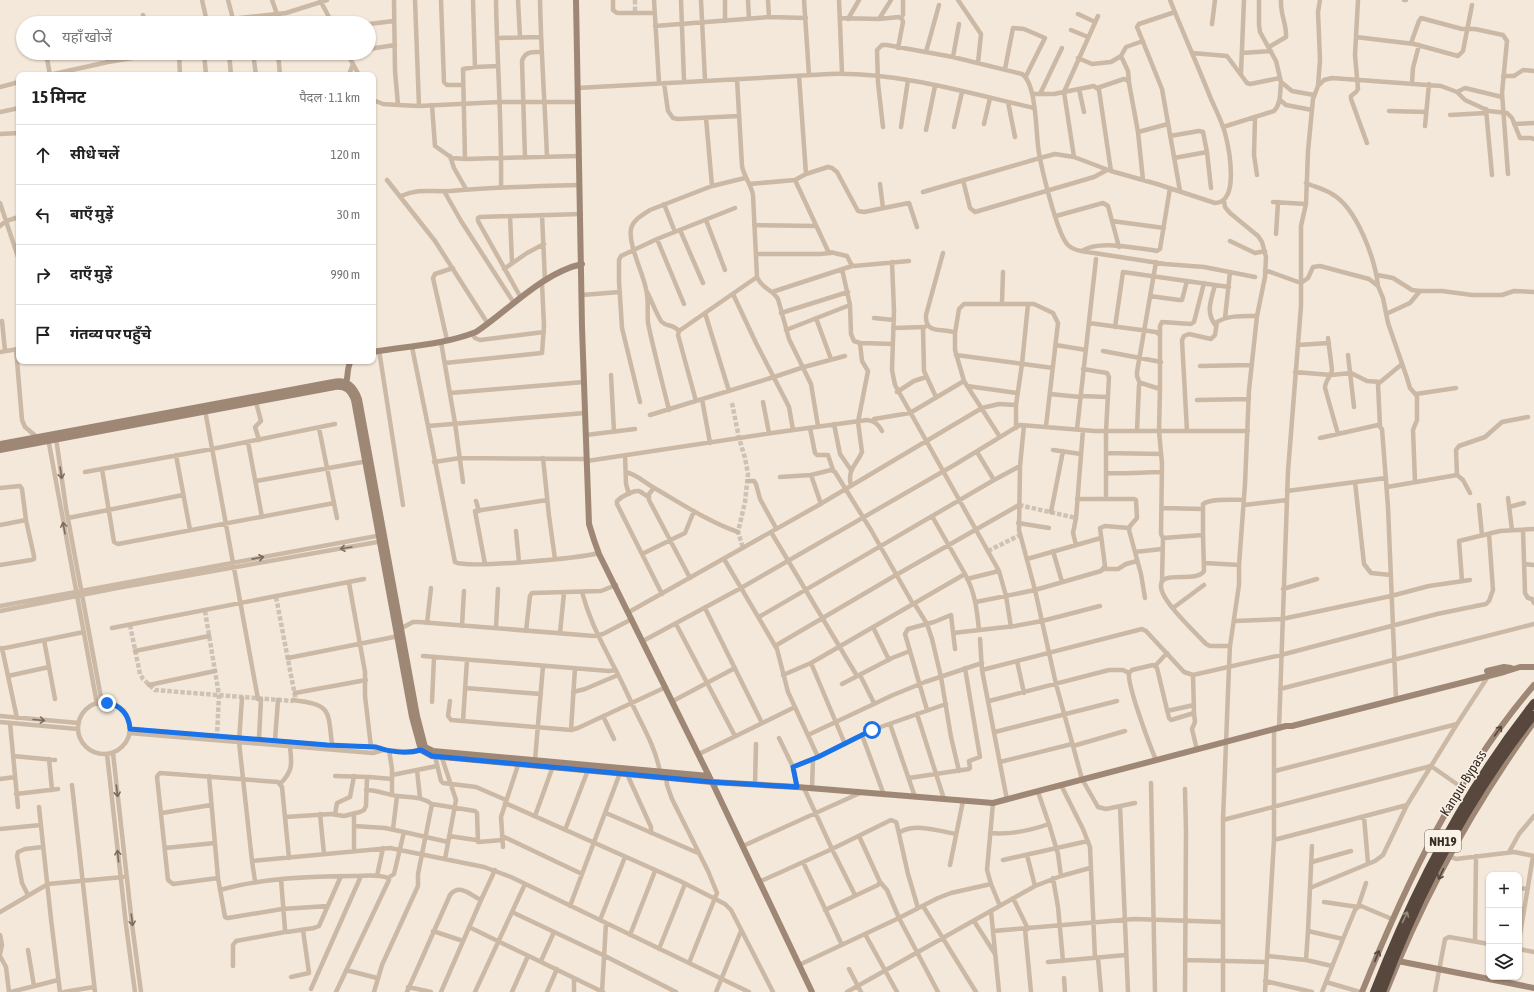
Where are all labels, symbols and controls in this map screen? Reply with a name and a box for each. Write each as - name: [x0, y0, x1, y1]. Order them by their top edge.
- search box: [16, 16, 376, 60]
- icon: search: [30, 27, 52, 49]
- text: यहाँ खोजें: [62, 28, 112, 45]
- text: 15 मिनट: [32, 87, 86, 107]
- text: पैदल · 1.1 km: [299, 90, 360, 105]
- icon: ahead: [32, 144, 54, 166]
- text: सीधे चलें: [70, 145, 119, 162]
- text: 120 m: [331, 147, 360, 162]
- icon: left: [32, 204, 54, 226]
- text: बाएँ मुड़ें: [70, 205, 113, 222]
- text: 30 m: [337, 207, 360, 222]
- icon: right: [32, 264, 54, 286]
- text: दाएँ मुड़ें: [70, 265, 112, 282]
- text: 990 m: [331, 267, 360, 282]
- icon: arrive: [32, 324, 54, 346]
- text: गंतव्य पर पहुँचे: [70, 325, 151, 342]
- one-way arrow: [57, 466, 65, 479]
- one-way arrow: [60, 521, 68, 534]
- one-way arrow: [340, 544, 353, 552]
- one-way arrow: [252, 553, 265, 561]
- route end: [98, 694, 116, 712]
- one-way arrow: [32, 716, 45, 723]
- route start: [863, 721, 881, 739]
- one-way arrow: [1494, 726, 1503, 737]
- street label: Kanpur Bypass: [1436, 747, 1490, 819]
- one-way arrow: [114, 784, 121, 797]
- road number: NH19: [1425, 830, 1461, 852]
- one-way arrow: [114, 850, 122, 863]
- one-way arrow: [1436, 868, 1444, 880]
- map controls: [1486, 872, 1522, 980]
- button: +: [1486, 872, 1522, 908]
- button: −: [1486, 908, 1522, 944]
- one-way arrow: [1402, 911, 1409, 923]
- one-way arrow: [128, 914, 136, 927]
- button: layers: [1486, 944, 1522, 980]
- one-way arrow: [1373, 950, 1381, 962]

